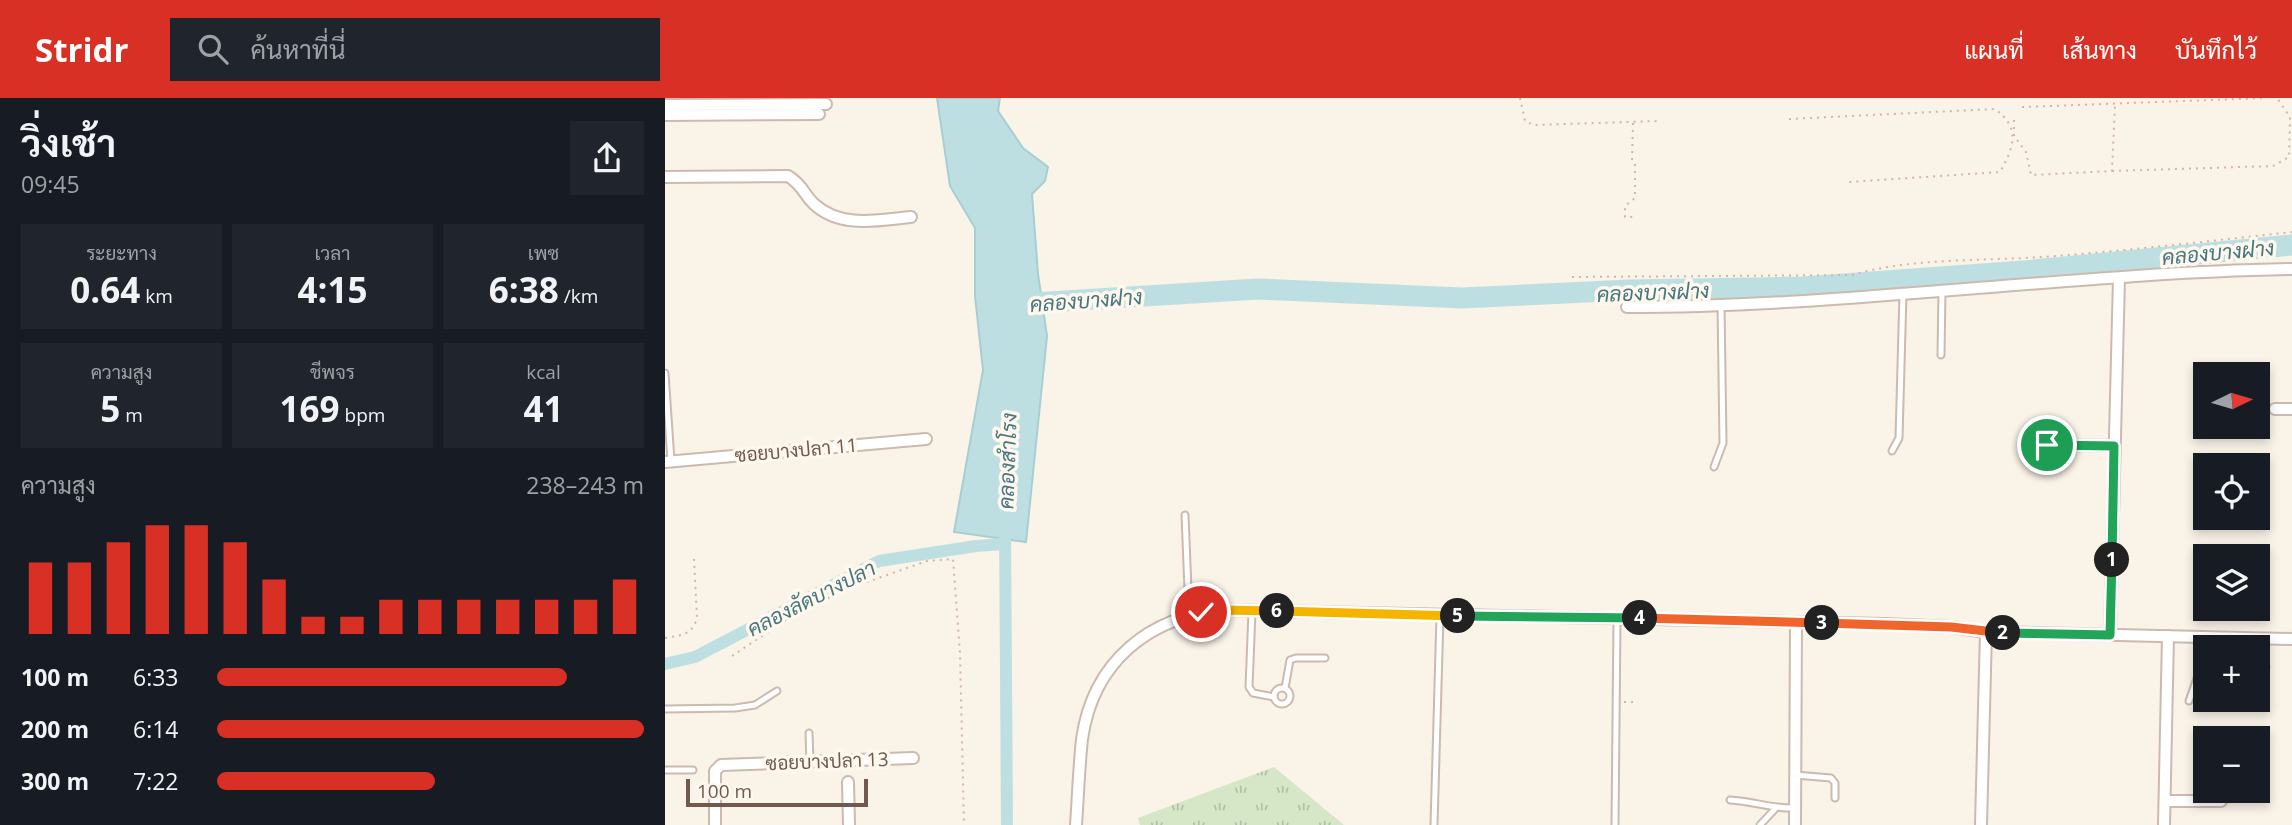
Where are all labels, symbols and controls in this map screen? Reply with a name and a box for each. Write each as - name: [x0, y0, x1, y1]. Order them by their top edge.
- search box: [170, 18, 660, 81]
- text: Stridr: [35, 27, 128, 72]
- icon: search: [194, 30, 232, 68]
- text: ค้นหาที่นี่: [250, 31, 345, 67]
- text: แผนที่: [1964, 33, 2024, 66]
- text: เส้นทาง: [2062, 33, 2137, 66]
- text: บันทึกไว้: [2175, 33, 2257, 66]
- text: วิ่งเช้า: [21, 116, 116, 168]
- button: share: [570, 121, 644, 195]
- text: 09:45: [21, 168, 80, 200]
- water label: คลองบางฝาง: [2161, 233, 2275, 271]
- text: ระยะทาง: [86, 240, 157, 266]
- text: เวลา: [315, 240, 350, 266]
- text: เพซ: [528, 240, 559, 266]
- text: 0.64: [70, 266, 140, 313]
- text: 4:15: [297, 266, 368, 313]
- text: 6:38: [489, 266, 559, 313]
- water label: คลองบางฝาง: [1596, 276, 1710, 308]
- water label: คลองบางฝาง: [1029, 282, 1143, 318]
- text: km: [140, 283, 173, 309]
- text: /km: [559, 283, 598, 309]
- text: ความสูง: [91, 359, 152, 385]
- text: ชีพจร: [310, 359, 355, 385]
- text: kcal: [526, 359, 561, 385]
- north arrow: [2193, 362, 2270, 439]
- map controls: [2193, 362, 2270, 803]
- text: 5: [100, 385, 120, 432]
- text: 169: [280, 385, 340, 432]
- text: 41: [523, 385, 564, 432]
- text: m: [120, 402, 143, 428]
- text: bpm: [340, 402, 385, 428]
- water label: คลองสำโรง: [991, 412, 1023, 510]
- pin: [2017, 415, 2077, 475]
- icon: arrive: [2028, 426, 2066, 464]
- street label: ซอยบางปลา 11: [734, 432, 858, 468]
- button: locate: [2193, 453, 2270, 530]
- text: ความสูง: [21, 469, 96, 501]
- text: 238–243 m: [526, 469, 644, 501]
- pin: 1: [2095, 542, 2129, 578]
- button: layers: [2193, 544, 2270, 621]
- text: 1: [2106, 546, 2117, 572]
- water label: คลองลัดบางปลา: [742, 554, 880, 642]
- pin: [1171, 582, 1231, 642]
- icon: check: [1182, 593, 1220, 631]
- pin: 6: [1259, 594, 1295, 628]
- text: 6: [1271, 597, 1282, 623]
- pin: 5: [1441, 598, 1475, 634]
- pin: 4: [1623, 601, 1657, 636]
- text: 5: [1452, 602, 1463, 628]
- text: 4: [1634, 604, 1645, 630]
- pin: 3: [1805, 606, 1839, 640]
- text: 3: [1816, 609, 1827, 635]
- pin: 2: [1985, 616, 2021, 650]
- text: 2: [1997, 619, 2008, 645]
- button: +: [2193, 635, 2270, 712]
- text: 100 m: [21, 661, 89, 693]
- text: 6:33: [133, 661, 179, 693]
- text: 200 m: [21, 713, 89, 745]
- text: 6:14: [133, 713, 179, 745]
- button: −: [2193, 726, 2270, 803]
- street label: ซอยบางปลา 13: [765, 746, 889, 776]
- text: 300 m: [21, 765, 89, 797]
- text: 7:22: [133, 765, 179, 797]
- scale bar: [686, 776, 868, 808]
- text: 100 m: [697, 778, 752, 804]

